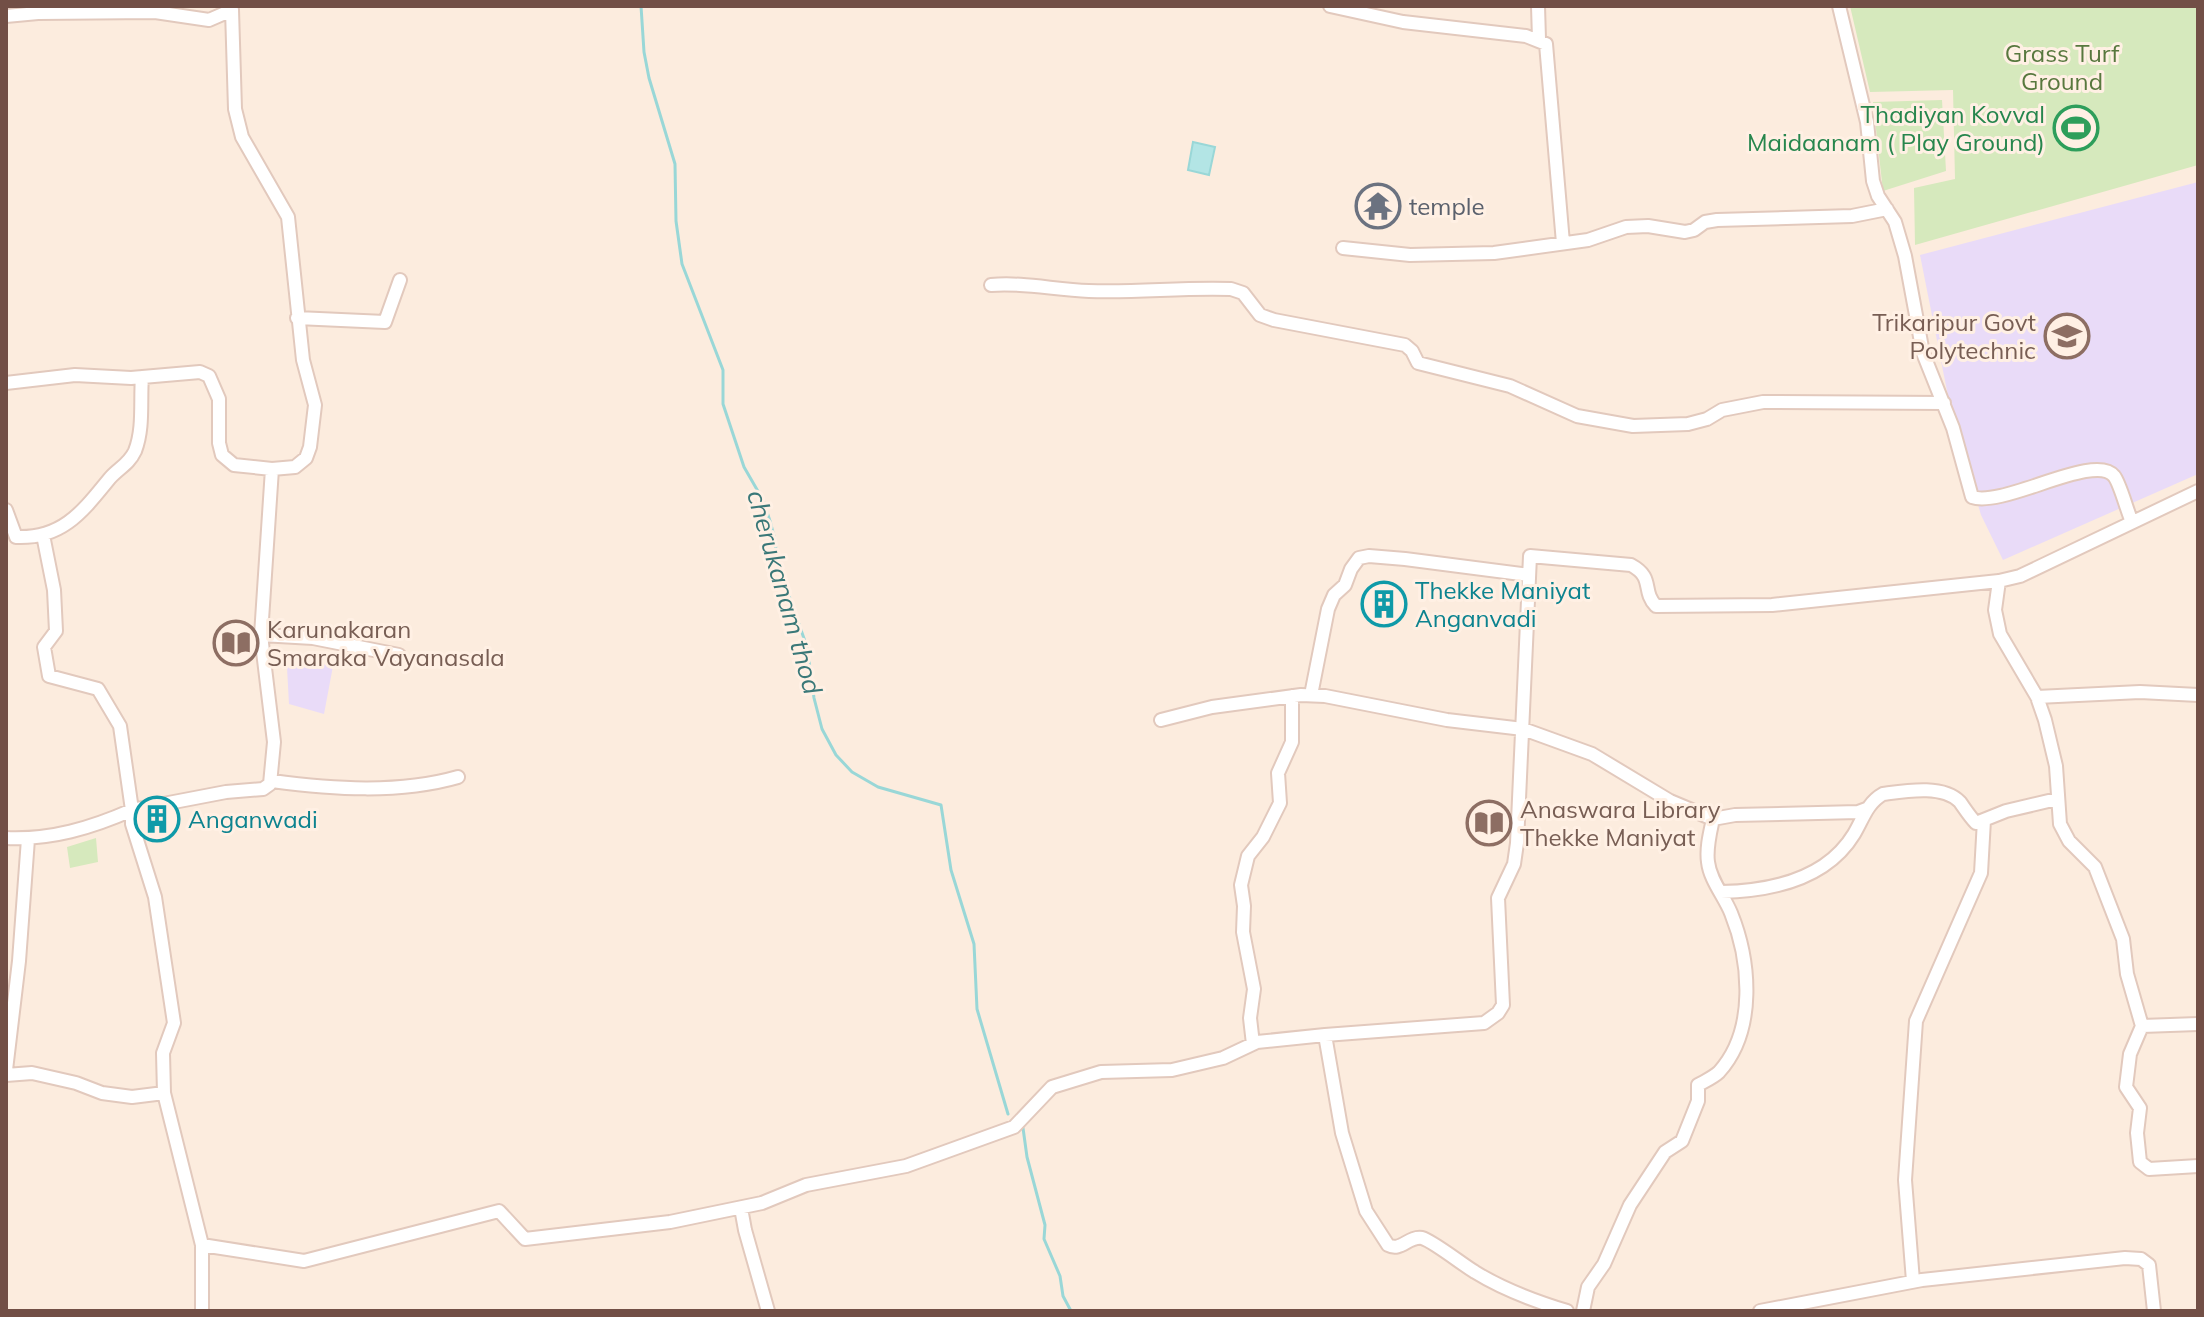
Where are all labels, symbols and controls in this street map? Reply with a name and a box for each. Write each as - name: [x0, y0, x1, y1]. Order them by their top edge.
- park label: Grass Turf Ground: [2005, 38, 2120, 96]
- place label: Thadiyan Kovval Maidaanam ( Play Ground): [1747, 99, 2045, 157]
- sports icon: Thadiyan Kovval Maidaanam ( Play Ground): [2052, 104, 2100, 152]
- temple icon: temple: [1354, 182, 1402, 230]
- place label: temple: [1409, 191, 1485, 221]
- place label: Trikaripur Govt Polytechnic: [1872, 307, 2036, 365]
- school or university icon: Trikaripur Govt Polytechnic: [2043, 312, 2091, 360]
- water label: cherukanam thod: [740, 486, 830, 698]
- place label: Thekke Maniyat Anganvadi: [1415, 575, 1590, 633]
- building icon: Thekke Maniyat Anganvadi: [1360, 580, 1408, 628]
- place label: Karunakaran Smaraka Vayanasala: [267, 614, 505, 672]
- library icon: Karunakaran Smaraka Vayanasala: [212, 619, 260, 667]
- place label: Anaswara Library Thekke Maniyat: [1520, 794, 1721, 852]
- building icon: Anganwadi: [133, 795, 181, 843]
- library icon: Anaswara Library Thekke Maniyat: [1465, 799, 1513, 847]
- place label: Anganwadi: [188, 804, 318, 834]

